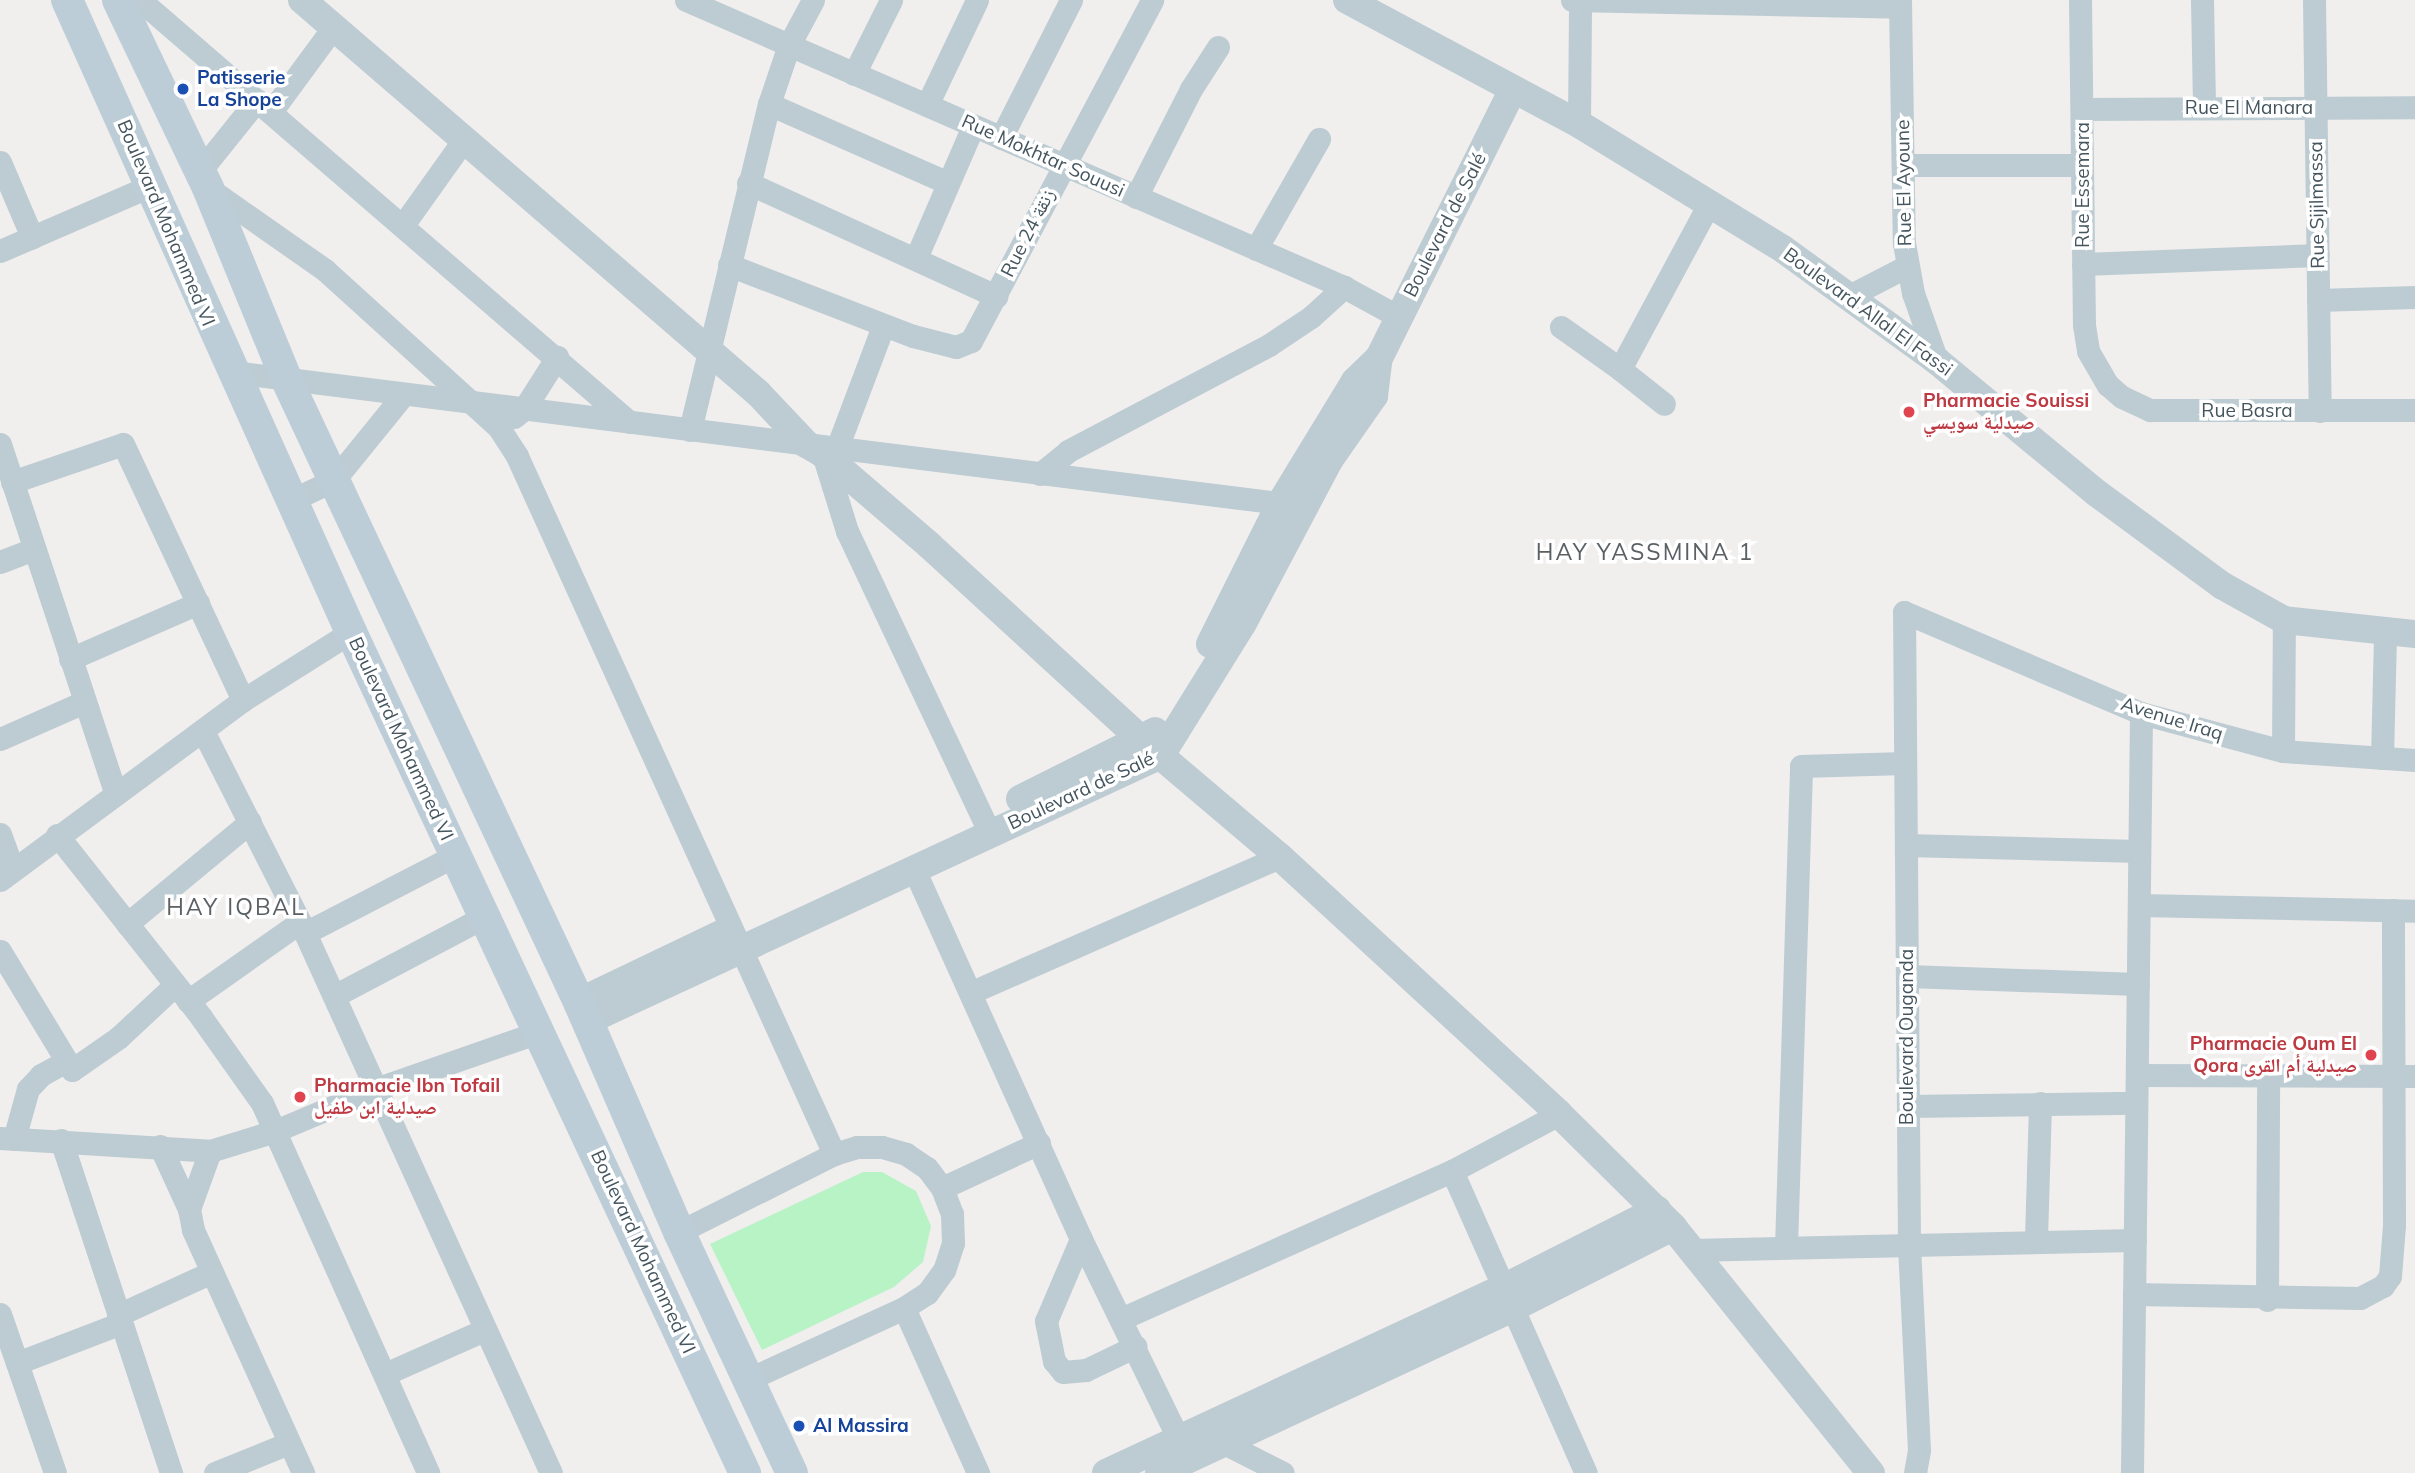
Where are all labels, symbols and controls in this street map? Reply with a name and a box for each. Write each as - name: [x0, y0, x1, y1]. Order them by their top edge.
- place label: Patisserie La Shope: [197, 67, 285, 111]
- marker: Patisserie La Shope: [175, 81, 191, 97]
- street label: Rue El Manara: [2185, 97, 2313, 119]
- street label: Rue Mokhtar Souusi: [958, 110, 1128, 202]
- street label: Boulevard Mohammed VI: [112, 116, 220, 330]
- street label: Rue El Ayoune: [1891, 119, 1917, 247]
- street label: Rue Essemara: [2072, 122, 2094, 248]
- street label: Rue Sijilmassa: [2304, 141, 2330, 269]
- street label: Boulevard de Salé: [1399, 149, 1491, 301]
- street label: Rue 24 زنقة: [996, 185, 1060, 281]
- street label: Boulevard Allal El Fassi: [1779, 243, 1957, 381]
- place label: Pharmacie Souissi صيدلية سويسي: [1923, 390, 2089, 434]
- street label: Rue Basra: [2201, 400, 2293, 422]
- marker: Pharmacie Souissi صيدلية سويسي: [1901, 404, 1917, 420]
- district label: HAY YASSMINA 1: [1538, 538, 1752, 566]
- street label: Boulevard Mohammed VI: [344, 634, 458, 844]
- street label: Avenue Iraq: [2118, 693, 2226, 745]
- street label: Boulevard de Salé: [1004, 747, 1158, 835]
- district label: HAY IQBAL: [167, 893, 305, 921]
- street label: Boulevard Ouganda: [1896, 949, 1918, 1125]
- place label: Pharmacie Oum El Qora صيدلية أم القرى: [2190, 1033, 2357, 1077]
- marker: Pharmacie Oum El Qora صيدلية أم القرى: [2363, 1047, 2379, 1063]
- place label: Pharmacie Ibn Tofail صيدلية ابن طفيل: [314, 1075, 500, 1119]
- marker: Pharmacie Ibn Tofail صيدلية ابن طفيل: [292, 1089, 308, 1105]
- street label: Boulevard Mohammed VI: [586, 1147, 700, 1357]
- place label: Al Massira: [813, 1415, 909, 1437]
- marker: Al Massira: [791, 1418, 807, 1434]

